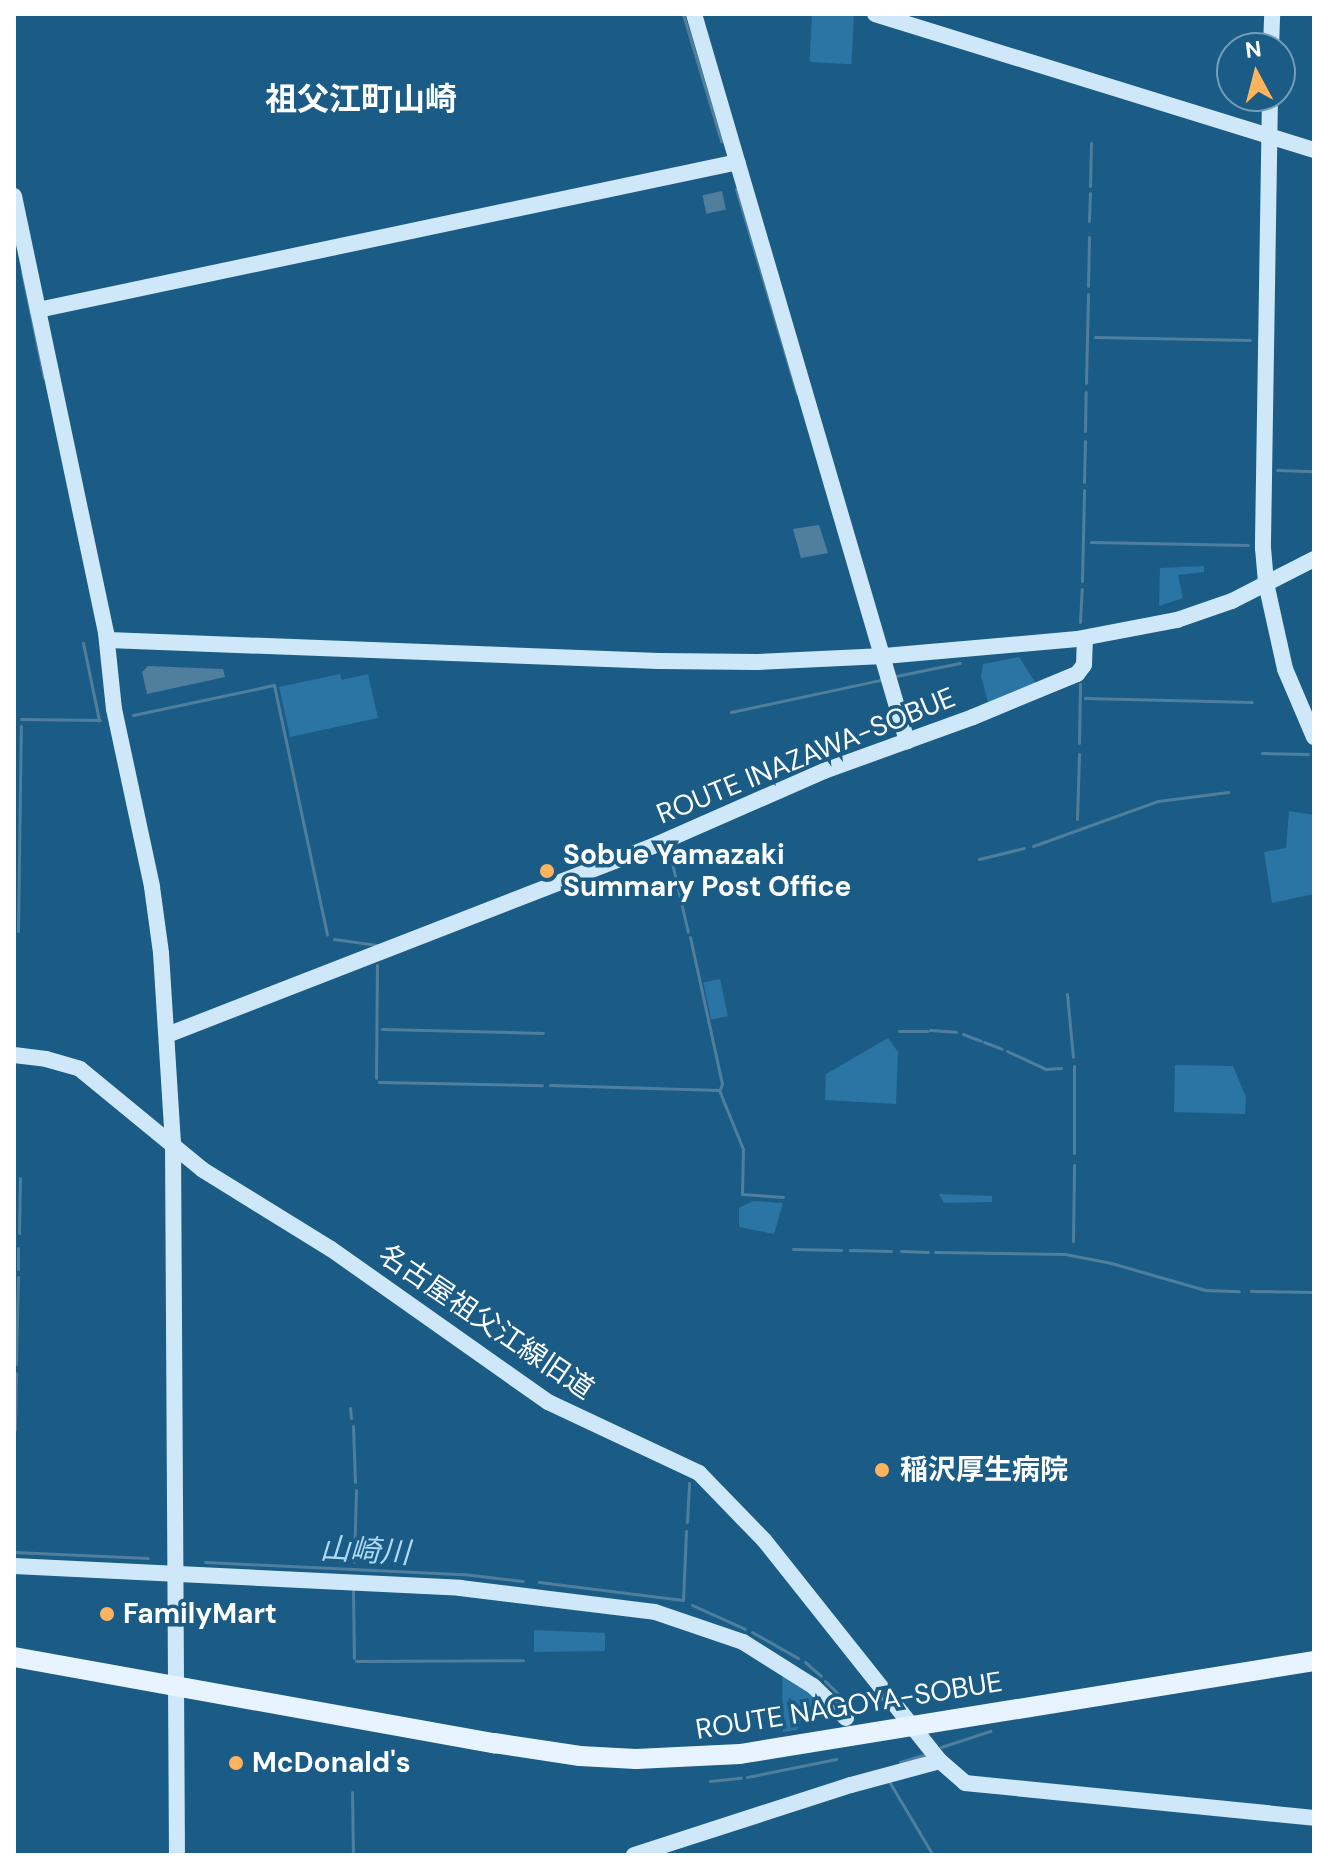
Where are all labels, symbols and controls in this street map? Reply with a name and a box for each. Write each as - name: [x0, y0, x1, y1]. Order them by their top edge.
- north arrow: [1216, 32, 1296, 112]
- text: N: [1244, 34, 1263, 65]
- district label: 祖父江町山崎: [265, 80, 457, 118]
- street label: ROUTE INAZAWA-SOBUE: [652, 681, 960, 831]
- place label: Sobue Yamazaki Summary Post Office: [563, 838, 851, 904]
- marker: Sobue Yamazaki Summary Post Office: [538, 862, 556, 880]
- street label: 名古屋祖父江線旧道: [372, 1238, 600, 1406]
- place label: 稲沢厚生病院: [900, 1453, 1068, 1487]
- marker: 稲沢厚生病院: [871, 1459, 893, 1481]
- water label: 山崎川: [319, 1531, 411, 1571]
- place label: FamilyMart: [123, 1597, 277, 1631]
- marker: FamilyMart: [98, 1605, 116, 1623]
- street label: ROUTE NAGOYA-SOBUE: [693, 1665, 1005, 1747]
- place label: McDonald's: [252, 1746, 411, 1780]
- marker: McDonald's: [227, 1754, 245, 1772]

